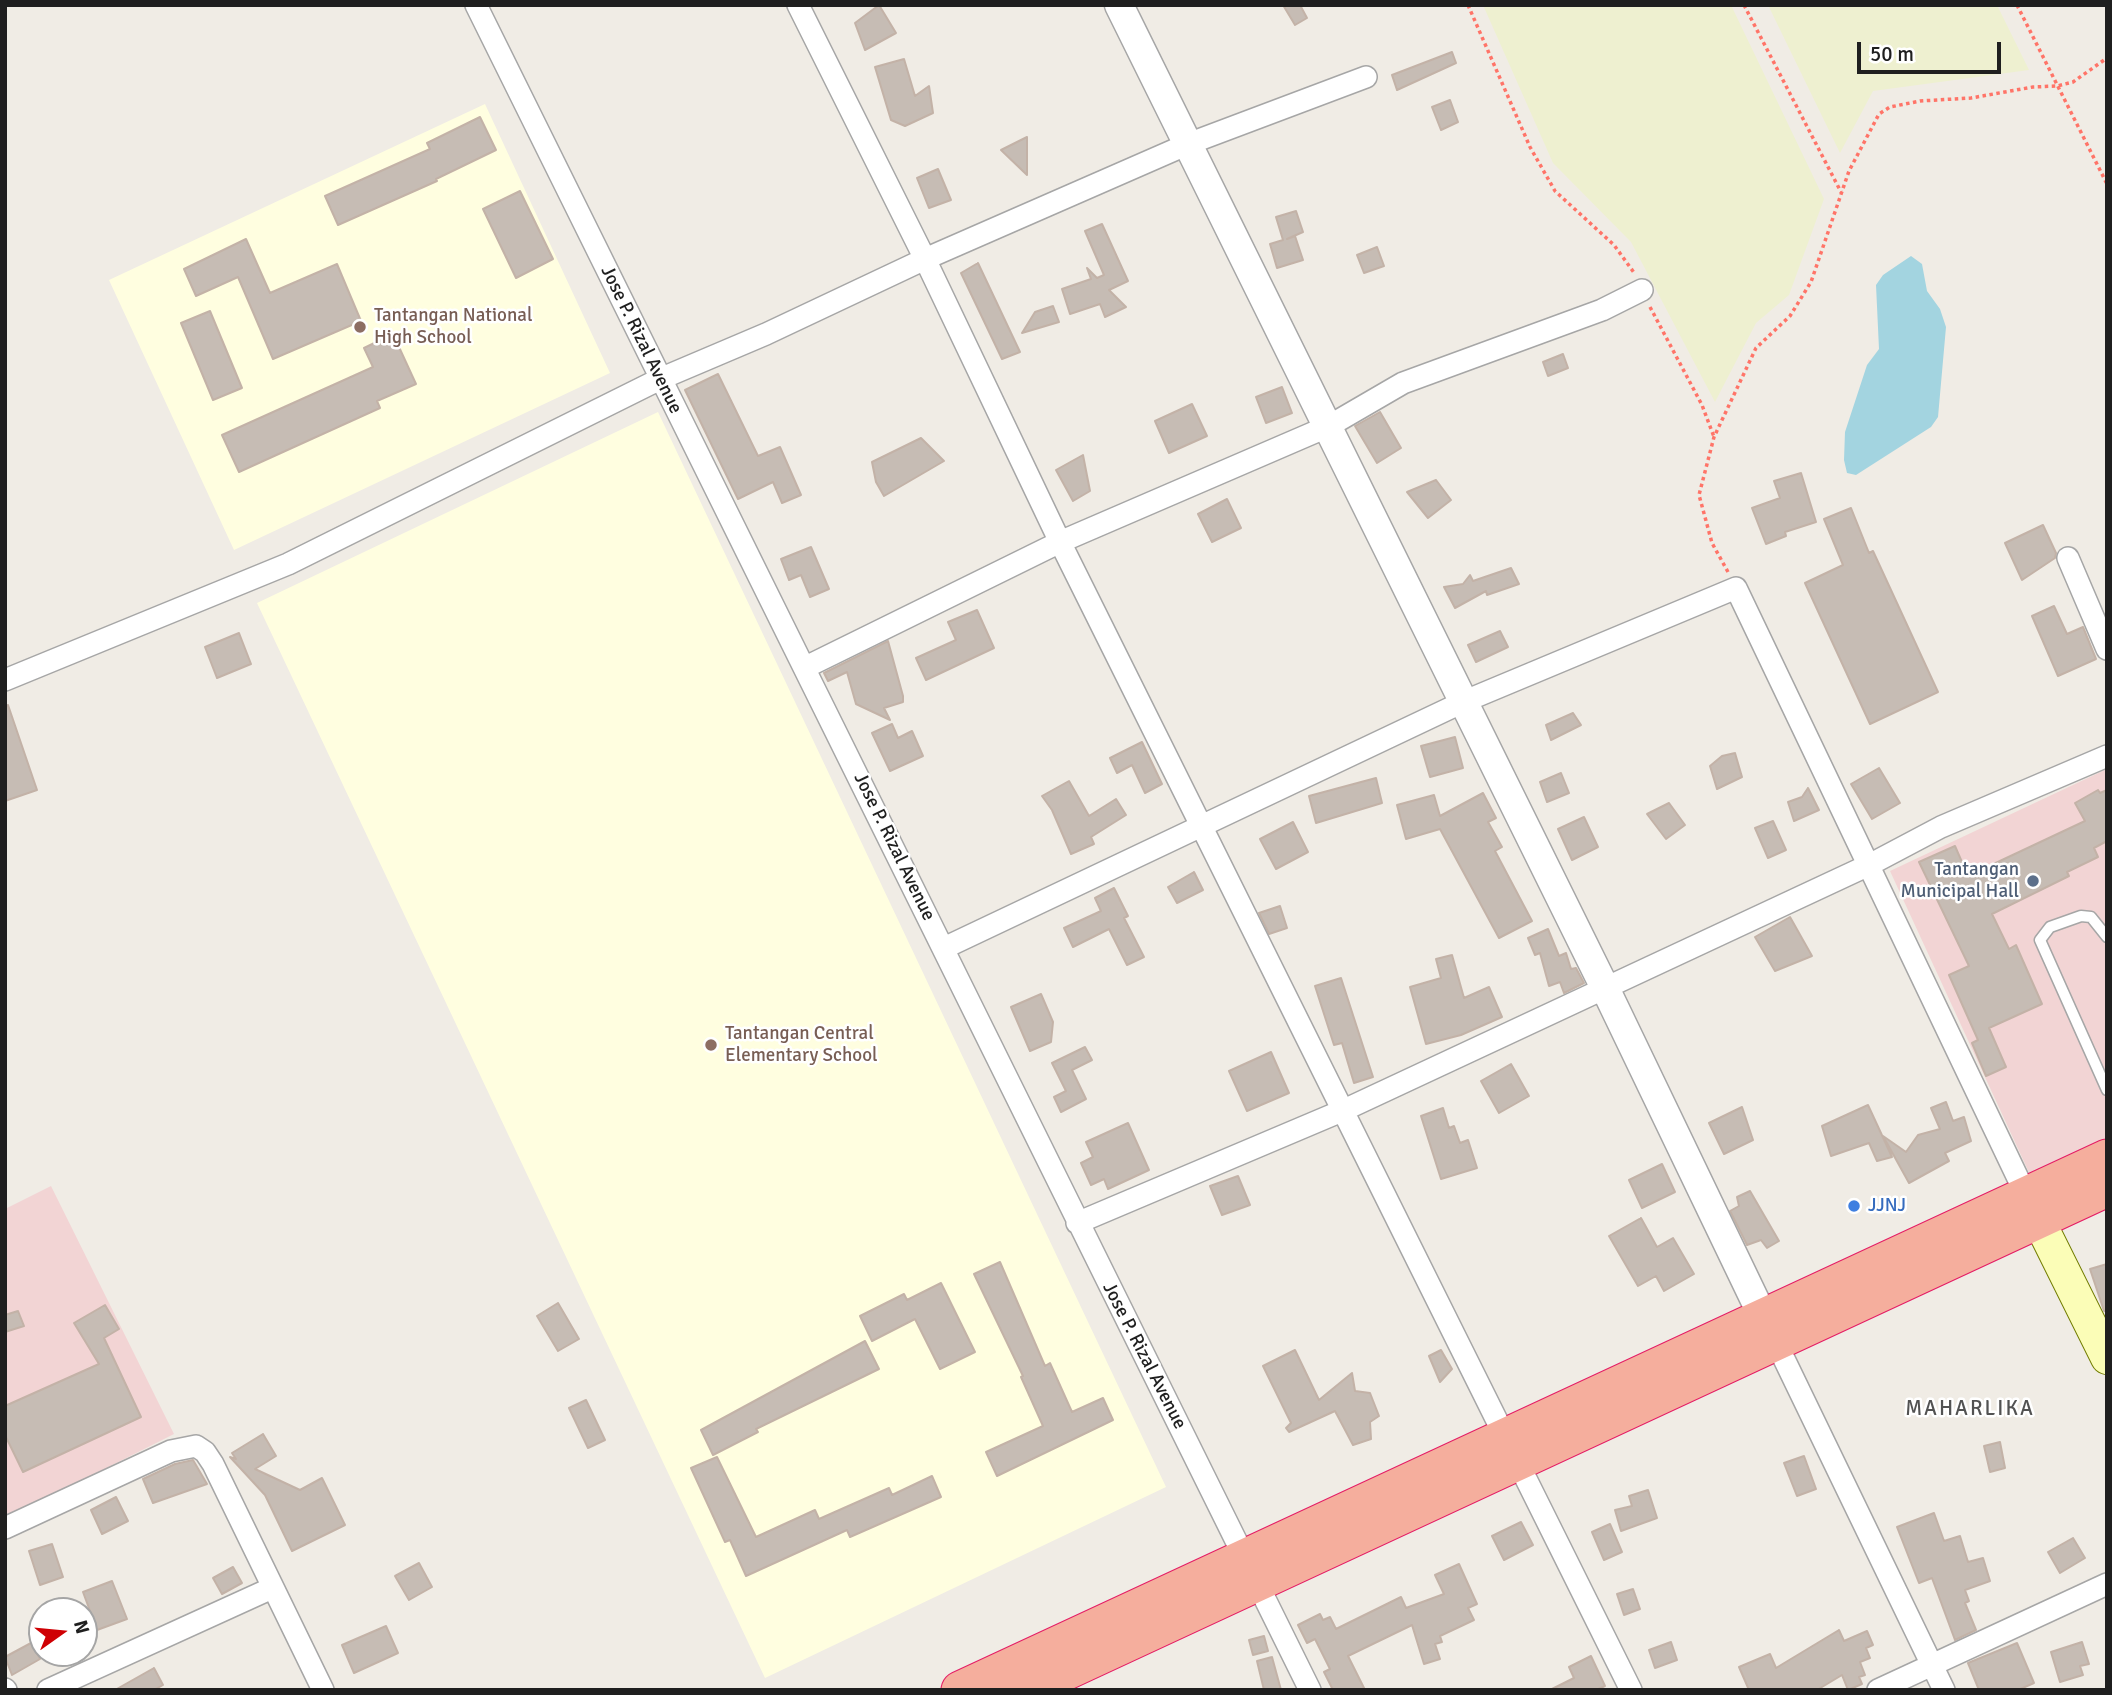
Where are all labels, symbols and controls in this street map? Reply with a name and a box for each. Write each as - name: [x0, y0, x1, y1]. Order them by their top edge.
- scale bar: [1860, 28, 2004, 72]
- text: 50 m: [1870, 41, 1914, 67]
- street label: Jose P. Rizal Avenue: [595, 262, 687, 418]
- place label: Tantangan National High School: [374, 305, 533, 349]
- marker: Tantangan National High School: [352, 319, 368, 335]
- street label: Jose P. Rizal Avenue: [848, 769, 940, 925]
- place label: Tantangan Municipal Hall: [1901, 859, 2019, 903]
- marker: Tantangan Municipal Hall: [2025, 873, 2041, 889]
- place label: Tantangan Central Elementary School: [725, 1023, 878, 1067]
- marker: Tantangan Central Elementary School: [703, 1037, 719, 1053]
- place label: JJNJ: [1868, 1195, 1906, 1217]
- marker: JJNJ: [1846, 1198, 1862, 1214]
- street label: Jose P. Rizal Avenue: [1097, 1279, 1191, 1433]
- district label: MAHARLIKA: [1906, 1396, 2034, 1422]
- north arrow: [28, 1597, 98, 1667]
- text: N: [68, 1618, 95, 1637]

